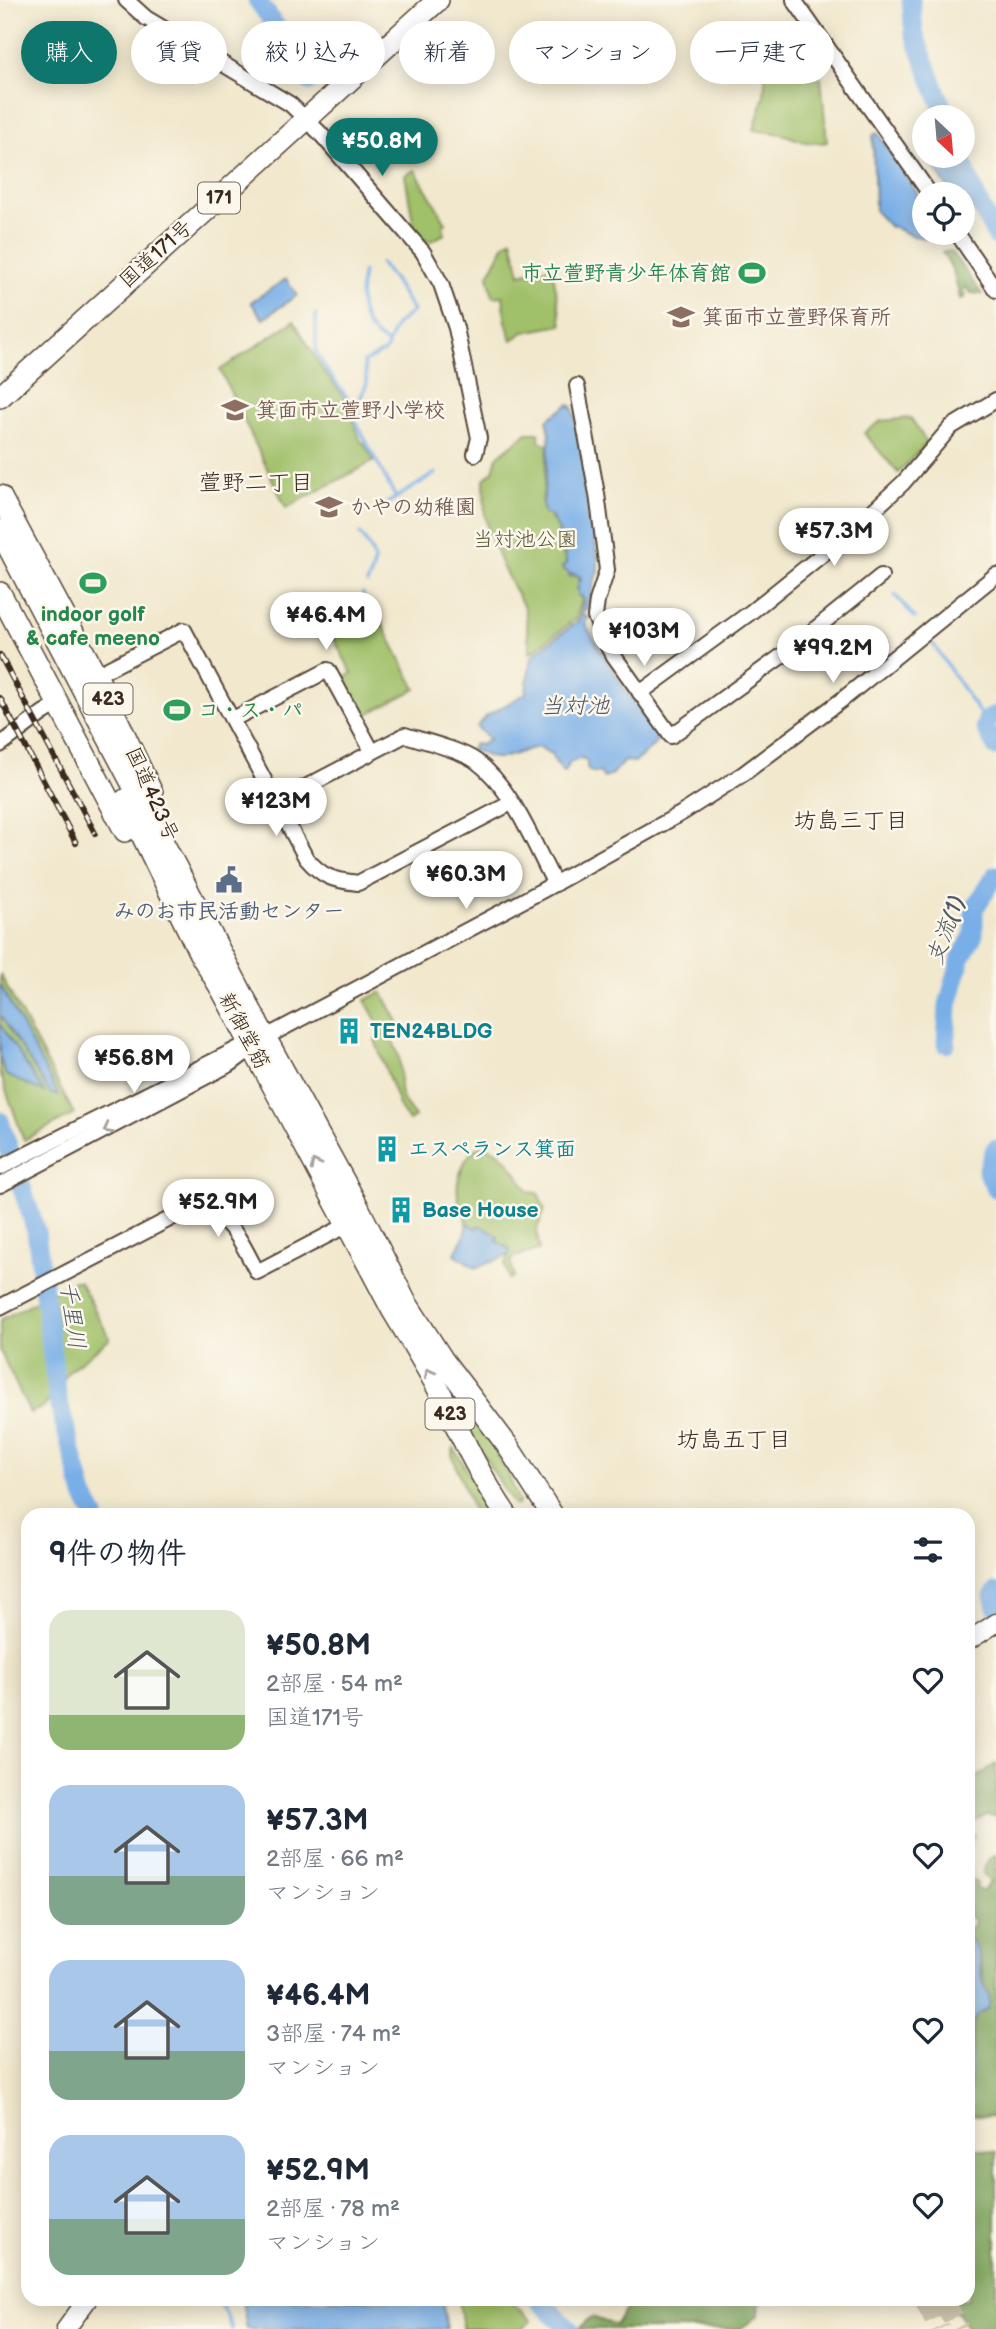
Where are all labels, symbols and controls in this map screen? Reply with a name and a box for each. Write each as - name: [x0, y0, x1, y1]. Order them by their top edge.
- chip: 購入: [21, 21, 117, 84]
- chip: 賃貸: [131, 21, 227, 84]
- chip: 絞り込み: [241, 21, 385, 84]
- chip: 新着: [399, 21, 495, 84]
- chip: マンション: [509, 21, 676, 84]
- chip: 一戸建て: [690, 21, 834, 84]
- north arrow: [912, 105, 975, 168]
- map controls: [912, 105, 975, 245]
- pin: ¥50.8M: [325, 118, 439, 178]
- text: ¥50.8M: [342, 127, 422, 155]
- road number: 171: [198, 182, 240, 214]
- button: locate: [912, 182, 975, 245]
- street label: 国道171号: [114, 215, 198, 293]
- sports icon: 市立萱野青少年体育館: [737, 258, 767, 288]
- place label: 市立萱野青少年体育館: [521, 261, 731, 286]
- school or university icon: 箕面市立萱野保育所: [666, 302, 696, 332]
- place label: 箕面市立萱野保育所: [702, 305, 891, 330]
- school or university icon: 箕面市立萱野小学校: [220, 395, 250, 425]
- place label: 箕面市立萱野小学校: [256, 398, 445, 423]
- district label: 萱野二丁目: [199, 469, 314, 497]
- school or university icon: かやの幼稚園: [314, 492, 344, 522]
- place label: かやの幼稚園: [350, 495, 476, 520]
- pin: ¥57.3M: [777, 508, 891, 568]
- text: ¥57.3M: [795, 517, 873, 545]
- park label: 当対池公園: [473, 527, 578, 552]
- sports icon: indoor golf & cafe meeno: [78, 568, 108, 598]
- pin: ¥46.4M: [269, 592, 383, 652]
- text: ¥46.4M: [286, 601, 366, 629]
- place label: indoor golf & cafe meeno: [26, 602, 160, 651]
- pin: ¥103M: [595, 608, 693, 668]
- text: ¥103M: [608, 617, 680, 645]
- pin: ¥99.2M: [776, 626, 890, 685]
- text: ¥99.2M: [793, 634, 873, 662]
- road number: 423: [84, 684, 132, 714]
- water label: 当対池: [541, 692, 611, 720]
- sports icon: コ・ス・パ: [162, 695, 192, 725]
- place label: コ・ス・パ: [198, 698, 303, 723]
- street label: 国道423号: [120, 743, 184, 845]
- pin: ¥123M: [227, 778, 325, 838]
- text: ¥123M: [241, 787, 311, 815]
- district label: 坊島三丁目: [794, 807, 909, 835]
- pin: ¥60.3M: [409, 852, 523, 911]
- text: ¥60.3M: [426, 860, 506, 888]
- public building icon: みのお市民活動センター: [214, 865, 244, 895]
- water label: 支流(1): [921, 891, 971, 968]
- place label: みのお市民活動センター: [114, 899, 344, 924]
- street label: 新御堂筋: [213, 988, 275, 1074]
- building icon: TEN24BLDG: [334, 1016, 364, 1046]
- place label: TEN24BLDG: [370, 1019, 492, 1044]
- pin: ¥56.8M: [77, 1036, 191, 1095]
- text: ¥56.8M: [94, 1044, 174, 1072]
- one-way arrow: [103, 1120, 115, 1134]
- building icon: エスペランス箕面: [372, 1134, 402, 1164]
- place label: エスペランス箕面: [408, 1137, 576, 1162]
- one-way arrow: [310, 1159, 323, 1172]
- pin: ¥52.9M: [161, 1180, 275, 1239]
- text: ¥52.9M: [178, 1188, 258, 1216]
- building icon: Base House: [386, 1195, 416, 1225]
- place label: Base House: [422, 1198, 539, 1223]
- water label: 千里川: [53, 1279, 91, 1351]
- one-way arrow: [424, 1368, 437, 1380]
- road number: 423: [426, 1398, 475, 1430]
- district label: 坊島五丁目: [677, 1426, 792, 1454]
- icon: filters: [909, 1531, 947, 1569]
- text: 9件の物件: [49, 1536, 187, 1572]
- text: ¥50.8M: [266, 1628, 371, 1664]
- icon: home: [105, 1638, 189, 1722]
- icon: heart: [909, 1661, 947, 1699]
- text: 2部屋 · 54 m²: [266, 1670, 403, 1698]
- text: 国道171号: [266, 1704, 364, 1732]
- text: ¥57.3M: [266, 1803, 368, 1839]
- icon: home: [105, 1813, 189, 1897]
- icon: heart: [909, 1836, 947, 1874]
- text: 2部屋 · 66 m²: [266, 1845, 404, 1873]
- text: マンション: [266, 1879, 380, 1907]
- text: ¥46.4M: [266, 1978, 370, 2014]
- icon: home: [105, 1988, 189, 2072]
- icon: heart: [909, 2011, 947, 2049]
- text: 3部屋 · 74 m²: [266, 2020, 401, 2048]
- text: マンション: [266, 2054, 380, 2082]
- text: ¥52.9M: [266, 2153, 370, 2189]
- icon: home: [105, 2163, 189, 2247]
- icon: heart: [909, 2186, 947, 2224]
- text: 2部屋 · 78 m²: [266, 2195, 400, 2223]
- text: マンション: [266, 2229, 380, 2257]

